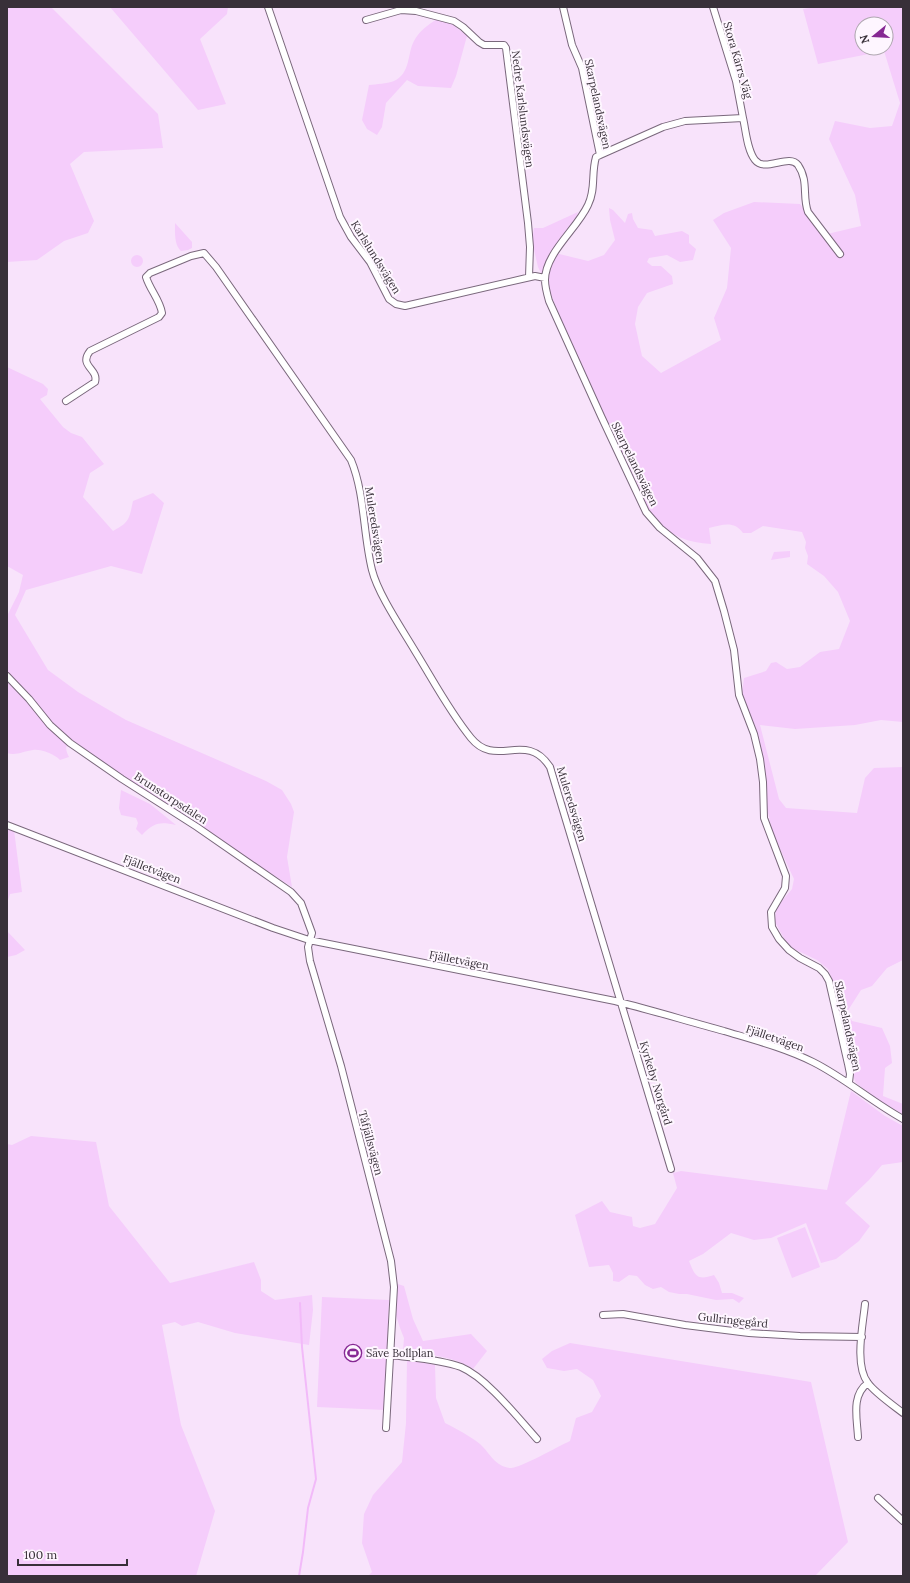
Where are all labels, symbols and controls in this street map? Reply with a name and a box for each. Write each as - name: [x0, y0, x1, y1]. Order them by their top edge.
- north arrow: [854, 16, 894, 56]
- street label: Stora Kärrs Väg: [720, 20, 756, 101]
- text: N: [856, 32, 872, 45]
- street label: Nedre Karlslundsvägen: [509, 50, 537, 169]
- street label: Skarpelandsvägen: [582, 58, 614, 151]
- street label: Karlslundsvägen: [348, 218, 404, 296]
- street label: Skarpelandsvägen: [609, 420, 662, 509]
- street label: Muleredsvägen: [362, 486, 388, 565]
- street label: Muleredsvägen: [554, 765, 590, 843]
- street label: Brunstorpsdalen: [132, 769, 211, 827]
- street label: Fjälletvägen: [121, 852, 183, 887]
- street label: Fjälletvägen: [428, 947, 490, 973]
- street label: Skarpelandsvägen: [832, 980, 864, 1073]
- street label: Fjälletvägen: [744, 1022, 806, 1055]
- street label: Kyrkeby Norgård: [637, 1039, 676, 1127]
- street label: Tåfjällsvägen: [356, 1109, 386, 1177]
- street label: Gullringegård: [697, 1309, 769, 1331]
- sports icon: Säve Bollplan: [343, 1343, 363, 1363]
- place label: Säve Bollplan: [366, 1346, 434, 1360]
- scale bar: [18, 1541, 127, 1567]
- text: 100 m: [24, 1547, 57, 1562]

